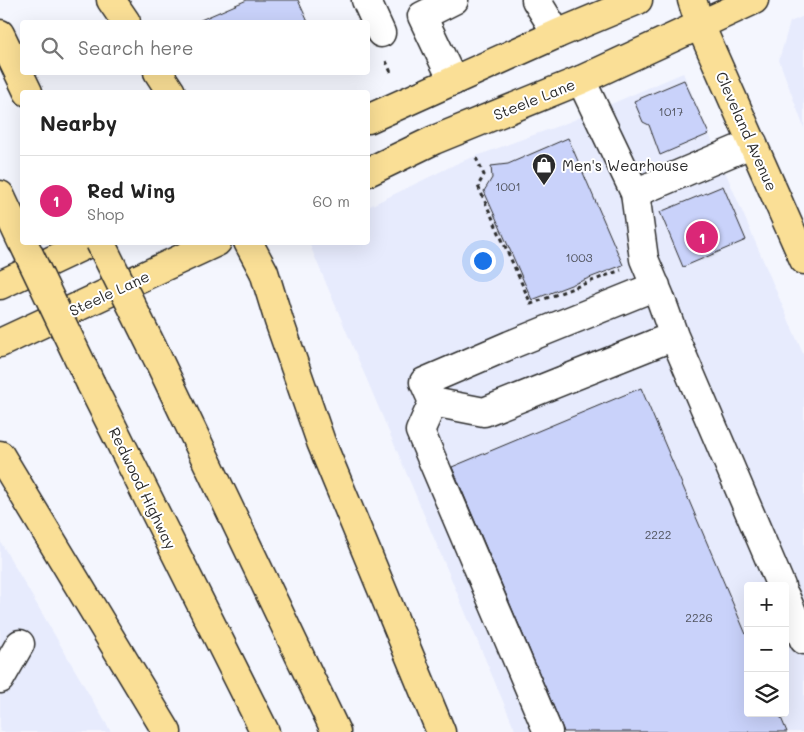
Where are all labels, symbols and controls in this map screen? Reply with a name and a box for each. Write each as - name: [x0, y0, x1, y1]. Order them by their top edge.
- search box: [20, 20, 370, 75]
- icon: search: [38, 34, 66, 62]
- text: Search here: [78, 35, 194, 60]
- street label: Cleveland Avenue: [712, 68, 782, 194]
- street label: Steele Lane: [490, 74, 578, 124]
- house number: 1017: [659, 103, 684, 119]
- text: Nearby: [40, 109, 117, 136]
- shop icon: Men's Wearhouse: [531, 152, 557, 186]
- place label: Men's Wearhouse: [562, 155, 688, 175]
- text: Red Wing: [87, 178, 175, 203]
- house number: 1001: [495, 178, 521, 194]
- text: 1: [52, 190, 60, 211]
- text: 60 m: [313, 190, 350, 211]
- text: Shop: [87, 203, 124, 224]
- pin: 1: [686, 218, 718, 256]
- your location: [470, 248, 496, 274]
- house number: 1003: [565, 249, 593, 265]
- street label: Steele Lane: [66, 266, 152, 320]
- street label: Redwood Highway: [105, 424, 181, 552]
- house number: 2222: [645, 526, 671, 542]
- map controls: [744, 582, 789, 717]
- button: +: [744, 582, 789, 627]
- house number: 2226: [685, 609, 713, 625]
- button: −: [744, 627, 789, 672]
- button: layers: [744, 672, 789, 717]

